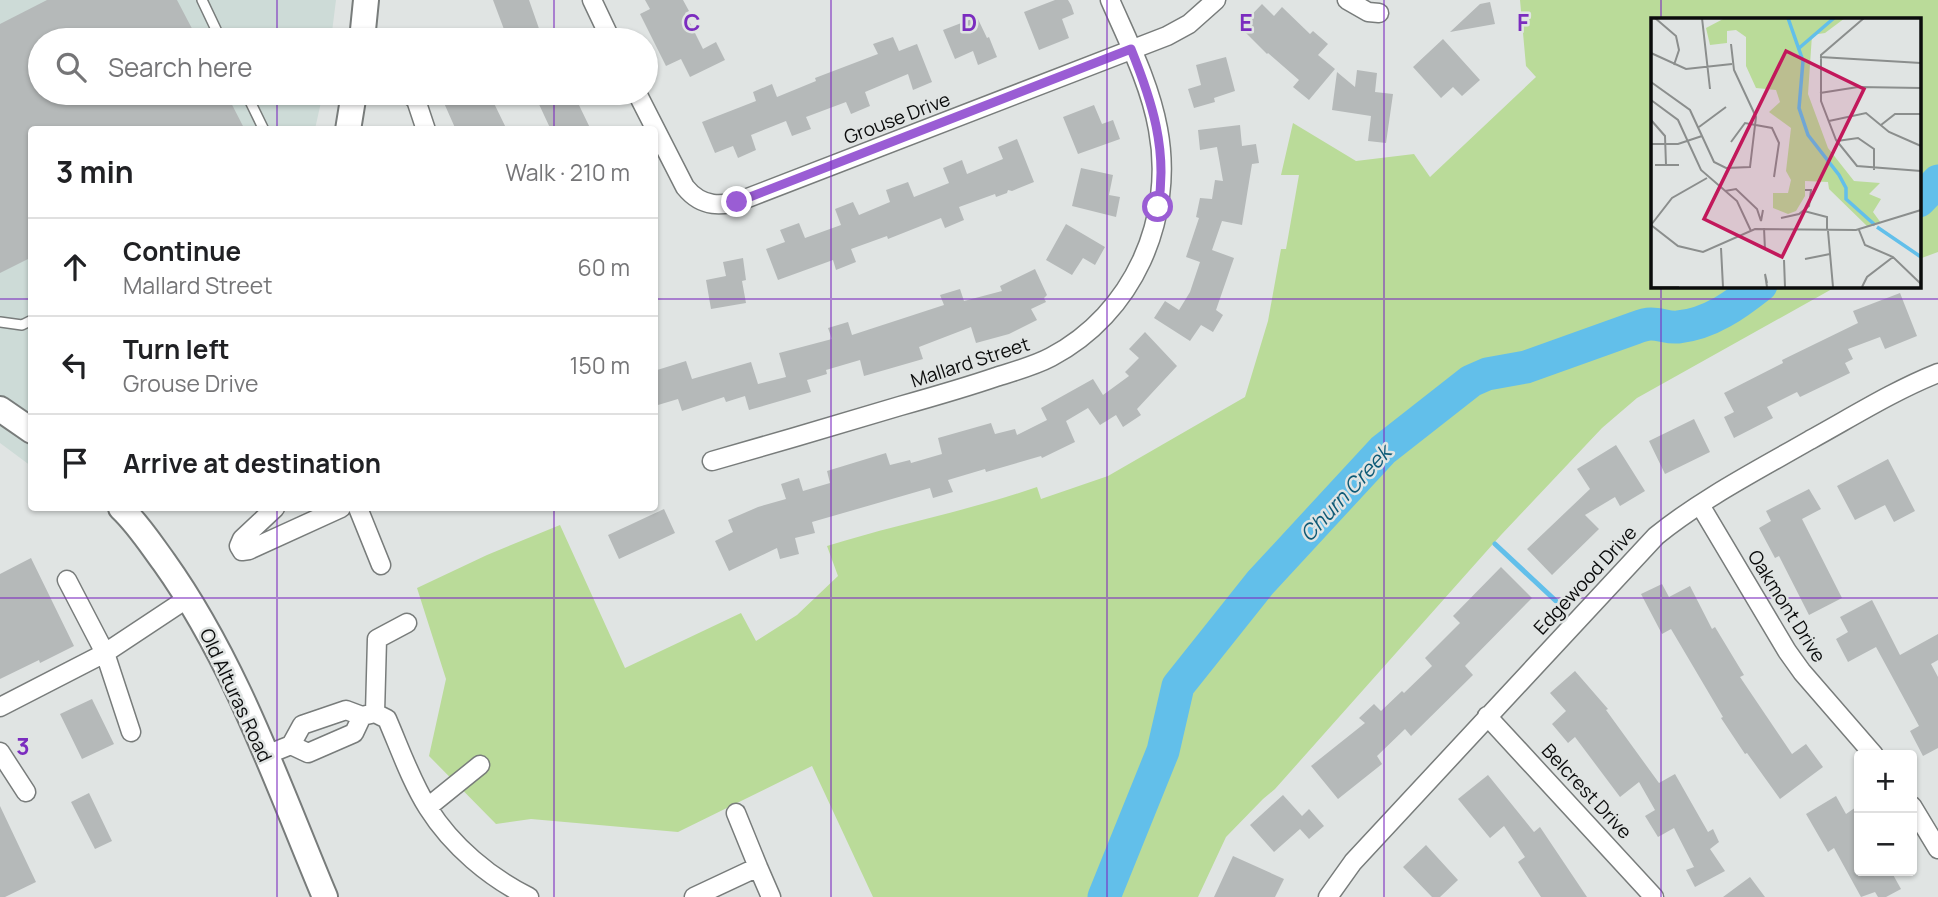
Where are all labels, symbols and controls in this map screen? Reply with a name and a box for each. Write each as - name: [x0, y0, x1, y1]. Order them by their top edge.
- text: C: [684, 6, 701, 38]
- text: D: [961, 6, 977, 38]
- text: E: [1239, 6, 1253, 38]
- text: F: [1517, 6, 1529, 38]
- inset map: [1651, 18, 1920, 287]
- search box: [28, 28, 658, 105]
- icon: search: [52, 48, 90, 86]
- text: Search here: [108, 49, 253, 85]
- street label: Grouse Drive: [840, 86, 954, 150]
- text: 3 min: [56, 151, 134, 192]
- text: Walk · 210 m: [505, 156, 630, 188]
- route end: [721, 186, 752, 217]
- route start: [1142, 191, 1173, 222]
- text: Continue: [123, 233, 241, 269]
- icon: ahead: [56, 248, 94, 286]
- text: 60 m: [578, 251, 630, 283]
- text: Mallard Street: [123, 269, 272, 301]
- text: Turn left: [123, 331, 230, 367]
- street label: Mallard Street: [907, 331, 1033, 393]
- icon: left: [56, 346, 94, 384]
- text: 150 m: [570, 349, 630, 381]
- text: Grouse Drive: [123, 367, 258, 399]
- water label: Churn Creek: [1293, 437, 1398, 547]
- icon: arrive: [56, 444, 94, 482]
- text: Arrive at destination: [123, 445, 381, 481]
- street label: Edgewood Drive: [1528, 520, 1642, 640]
- street label: Oakmont Drive: [1742, 545, 1832, 667]
- street label: Old Alturas Road: [194, 624, 278, 766]
- text: 3: [16, 730, 30, 762]
- street label: Belcrest Drive: [1536, 738, 1638, 844]
- map controls: [1854, 750, 1917, 876]
- button: +: [1854, 750, 1917, 813]
- button: −: [1854, 813, 1917, 876]

